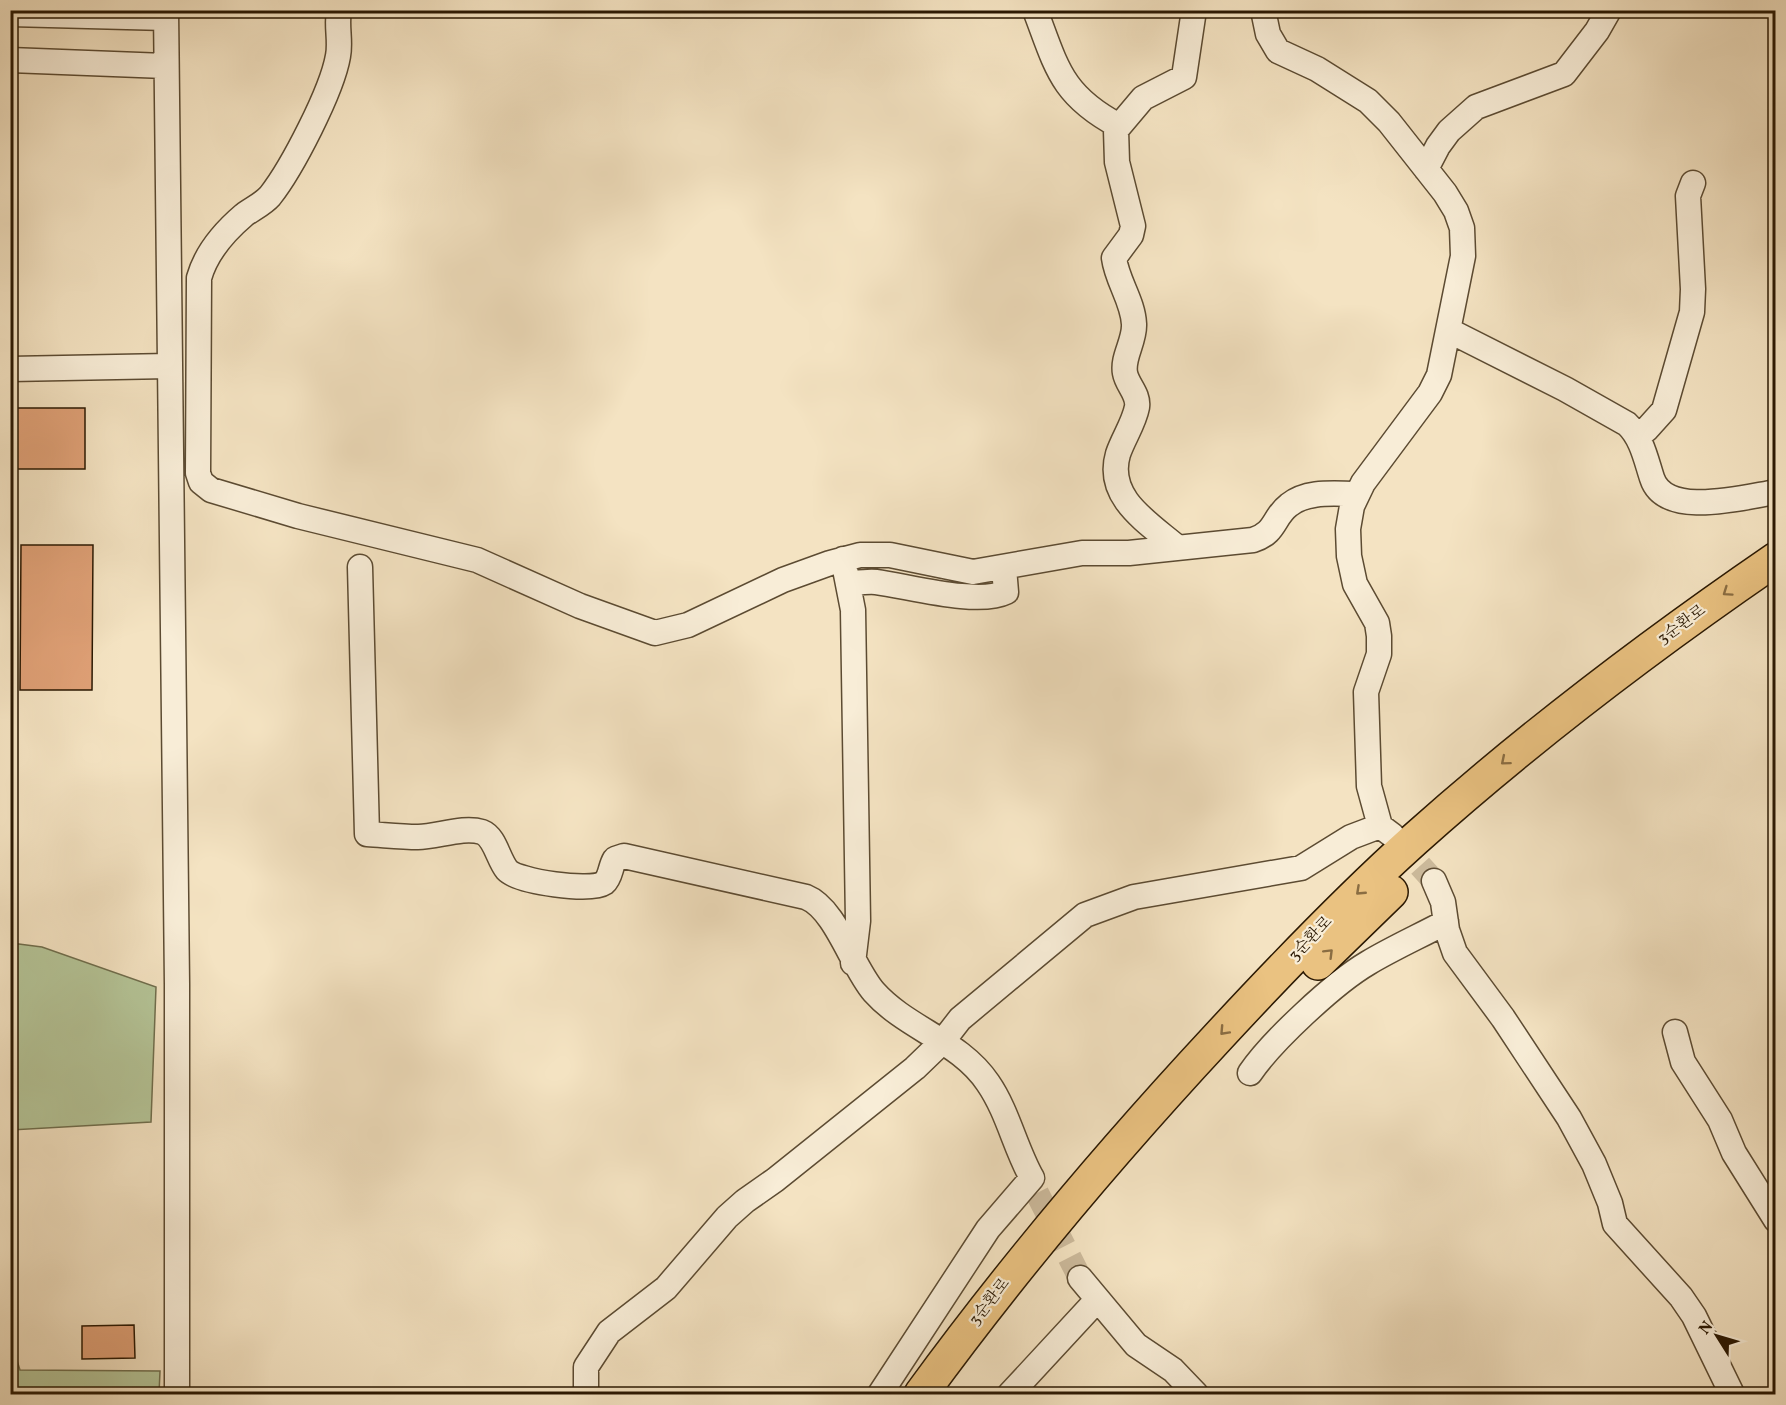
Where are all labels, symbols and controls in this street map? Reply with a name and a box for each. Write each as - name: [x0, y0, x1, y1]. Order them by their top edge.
- one-way arrow: [1723, 585, 1734, 596]
- street label: 3순환로: [1653, 600, 1711, 650]
- one-way arrow: [1501, 754, 1512, 765]
- one-way arrow: [1356, 884, 1367, 895]
- street label: 3순환로: [1284, 911, 1338, 966]
- one-way arrow: [1321, 949, 1332, 960]
- one-way arrow: [1220, 1024, 1231, 1034]
- street label: 3순환로: [965, 1273, 1016, 1330]
- north arrow: [1687, 1306, 1747, 1366]
- text: N: [1694, 1317, 1719, 1339]

